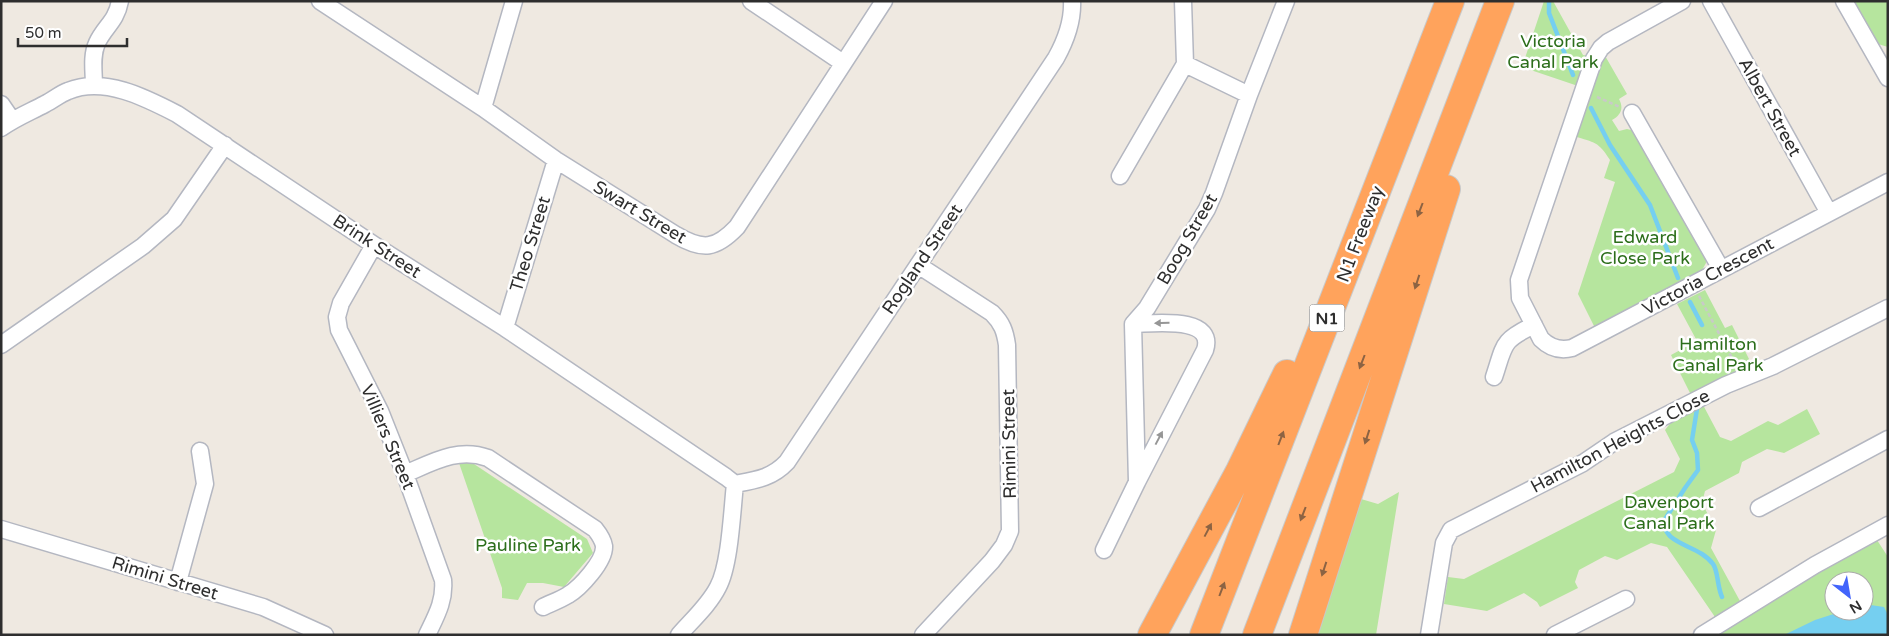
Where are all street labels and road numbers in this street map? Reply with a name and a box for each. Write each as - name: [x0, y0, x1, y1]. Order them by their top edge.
- street label: Albert Street: [1734, 54, 1806, 160]
- street label: Swart Street: [589, 176, 691, 248]
- street label: N1 Freeway: [1332, 182, 1389, 285]
- street label: Boog Street: [1152, 189, 1222, 289]
- street label: Theo Street: [505, 193, 555, 295]
- street label: Rogland Street: [877, 200, 967, 318]
- street label: Brink Street: [329, 209, 425, 283]
- street label: Victoria Crescent: [1639, 232, 1777, 320]
- road number: N1: [1310, 304, 1344, 332]
- street label: Villiers Street: [356, 381, 420, 493]
- street label: Hamilton Heights Close: [1527, 384, 1713, 498]
- street label: Rimini Street: [997, 389, 1021, 499]
- street label: Rimini Street: [109, 551, 221, 605]

